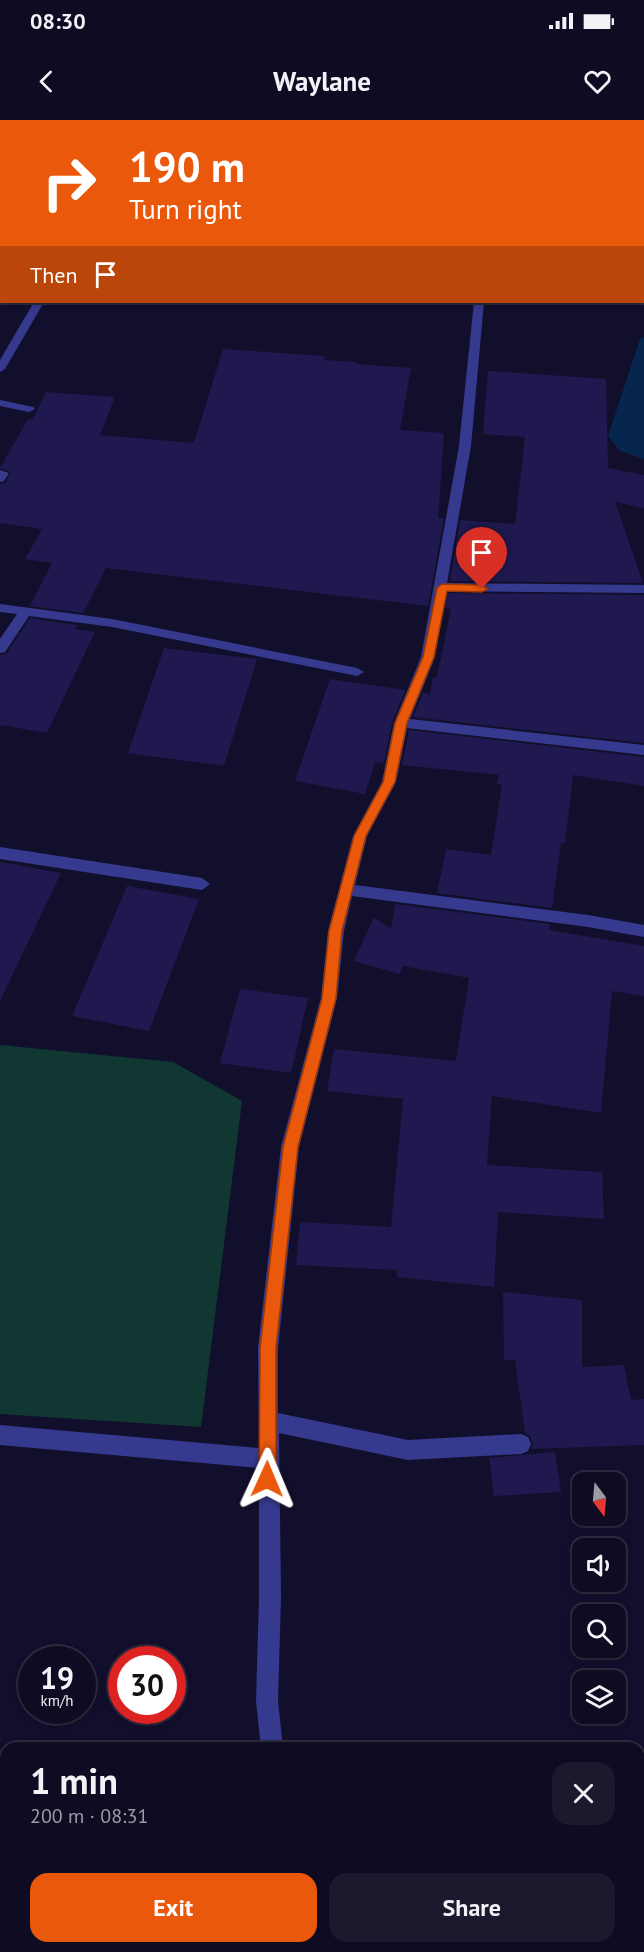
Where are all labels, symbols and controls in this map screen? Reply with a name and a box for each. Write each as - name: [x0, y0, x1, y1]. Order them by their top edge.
- text: 08:30: [30, 7, 86, 35]
- text: Waylane: [273, 64, 371, 98]
- icon: back: [30, 65, 63, 98]
- icon: heart: [581, 65, 614, 98]
- text: 190 m: [129, 139, 245, 194]
- icon: right: [30, 144, 108, 222]
- text: Turn right: [129, 192, 242, 226]
- icon: arrive: [89, 258, 122, 291]
- text: Then: [30, 261, 77, 289]
- pin: [456, 527, 507, 589]
- icon: arrive: [465, 536, 498, 569]
- position arrow: [235, 1447, 299, 1511]
- north arrow: [572, 1472, 626, 1526]
- map controls: [572, 1472, 626, 1724]
- button: sound: [572, 1538, 626, 1592]
- button: search: [572, 1604, 626, 1658]
- speed limit sign: 30: [108, 1646, 186, 1724]
- text: 19: [40, 1658, 74, 1697]
- button: layers: [572, 1670, 626, 1724]
- text: km/h: [41, 1691, 73, 1710]
- text: 1 min: [30, 1757, 118, 1804]
- button: close: [552, 1762, 615, 1825]
- text: 200 m · 08:31: [30, 1803, 148, 1829]
- button: Exit: [30, 1873, 317, 1942]
- button: Share: [329, 1873, 615, 1942]

